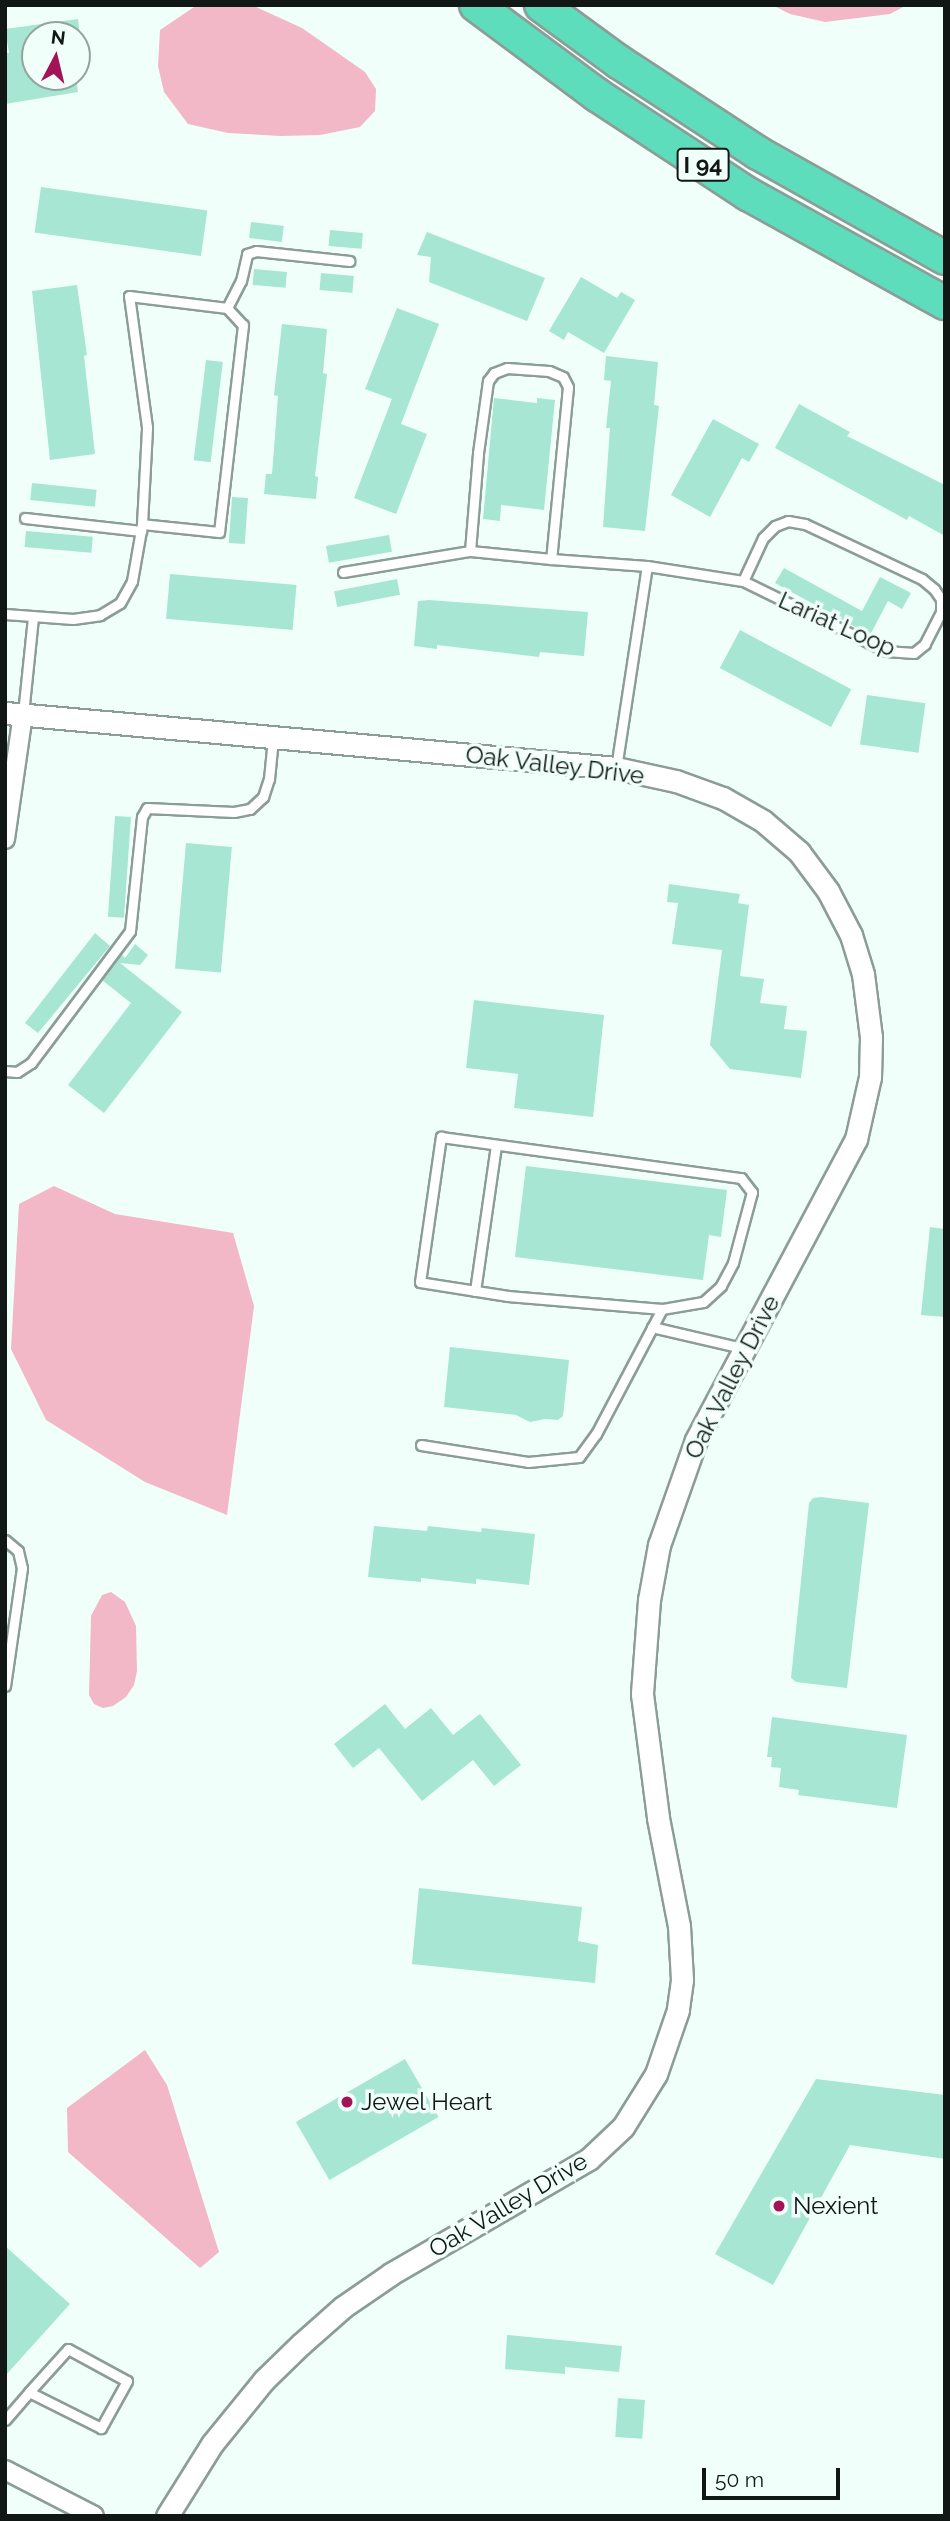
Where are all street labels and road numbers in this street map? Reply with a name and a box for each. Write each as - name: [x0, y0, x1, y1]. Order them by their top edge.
- road number: I 94: [675, 146, 731, 184]
- street label: Lariat Loop: [774, 585, 900, 663]
- street label: Oak Valley Drive: [463, 740, 647, 790]
- street label: Oak Valley Drive: [678, 1290, 786, 1464]
- street label: Oak Valley Drive: [423, 2146, 593, 2264]

